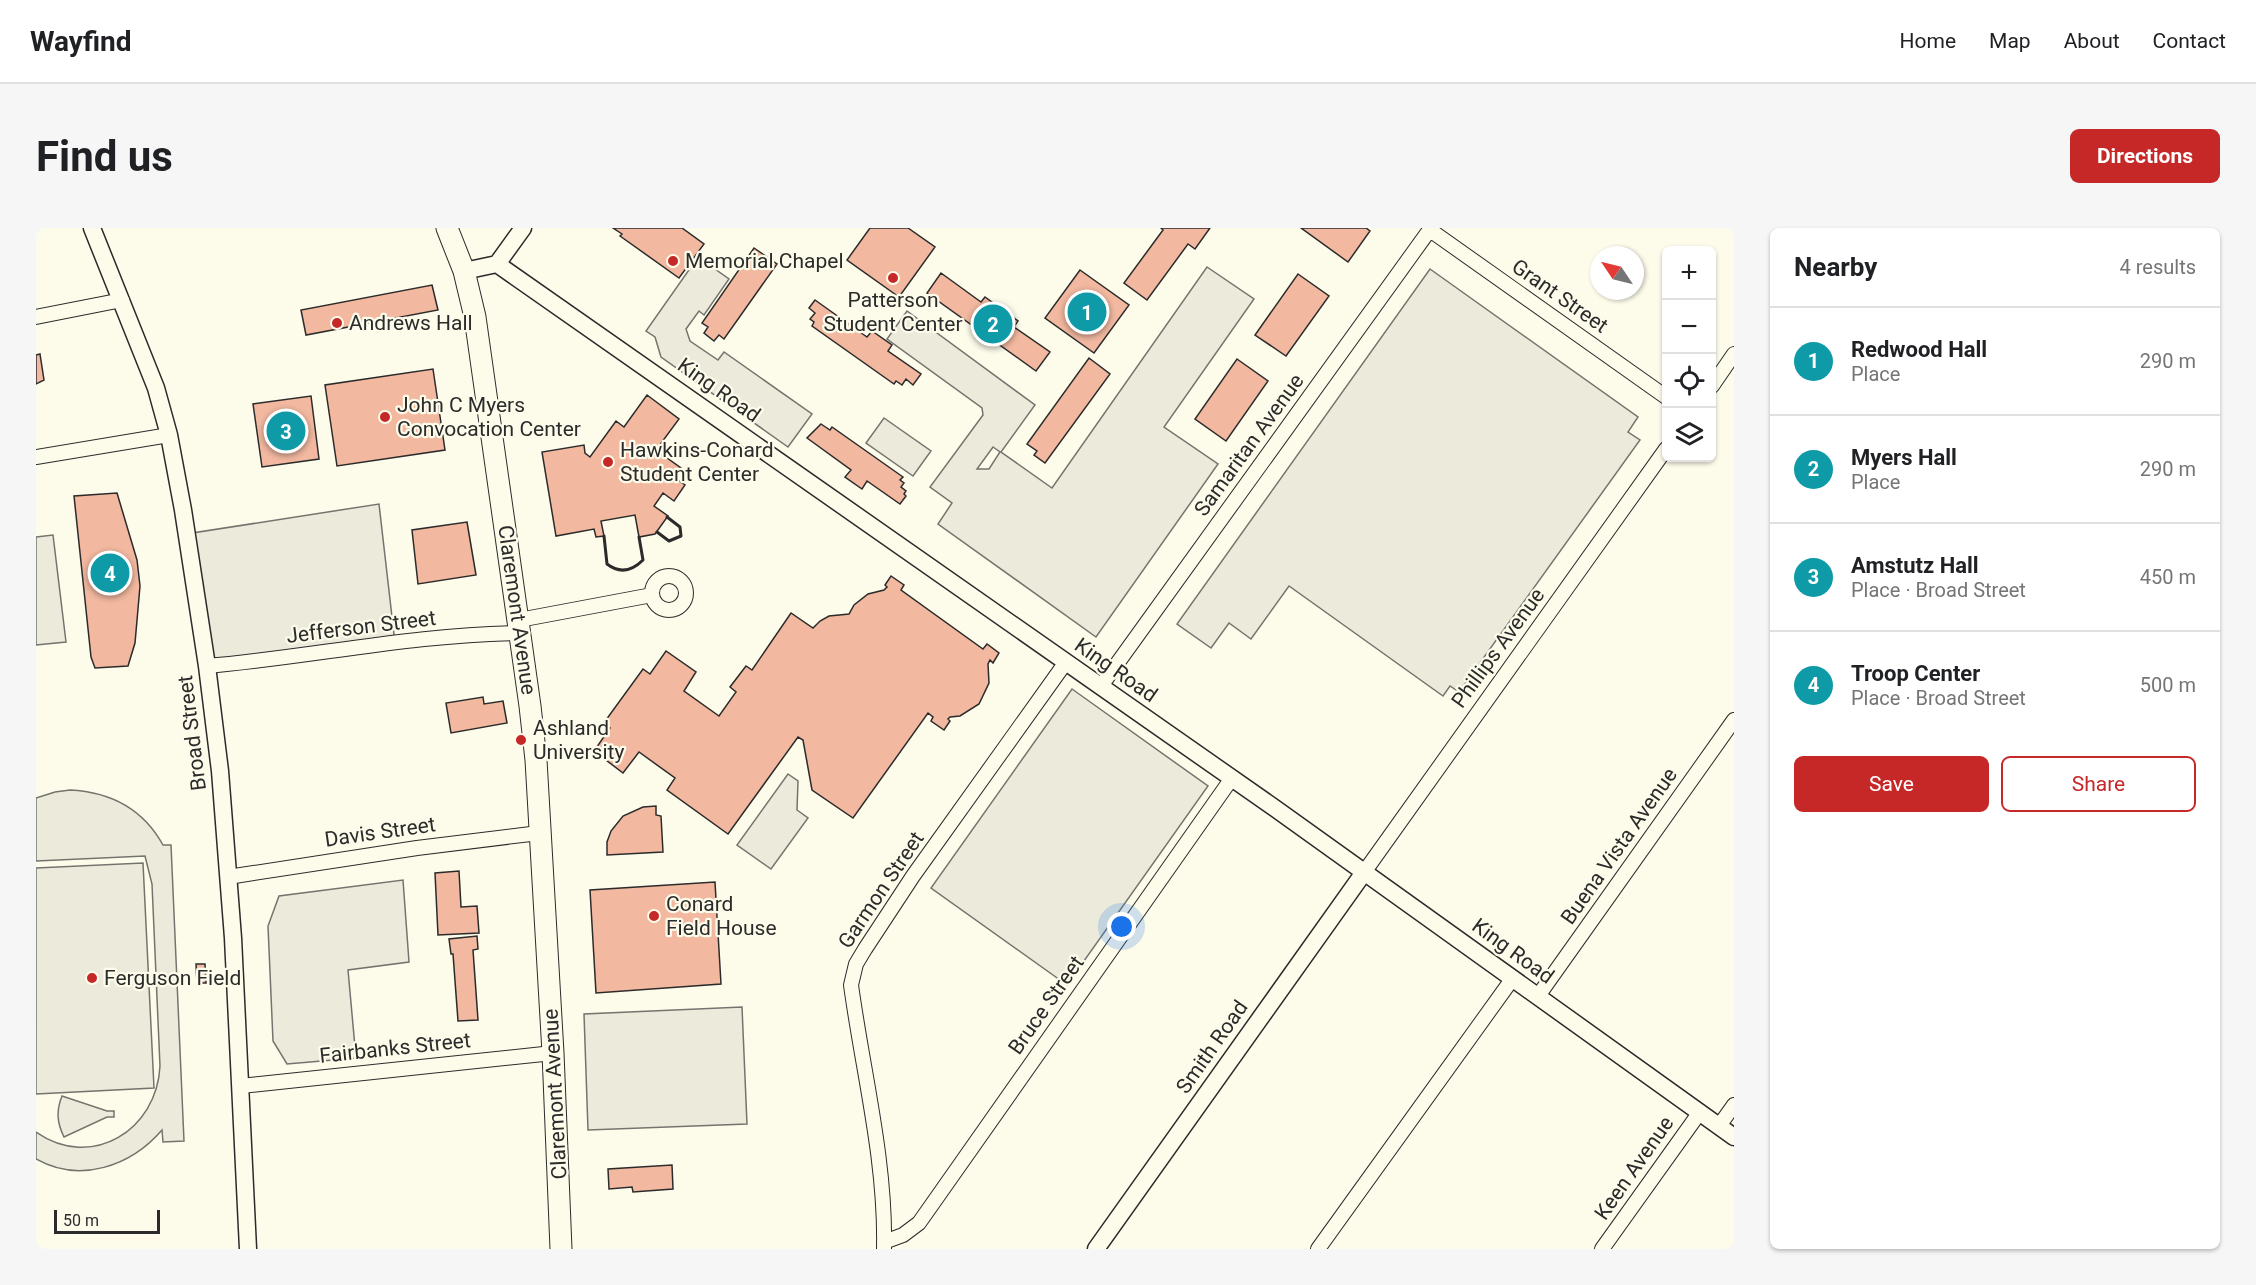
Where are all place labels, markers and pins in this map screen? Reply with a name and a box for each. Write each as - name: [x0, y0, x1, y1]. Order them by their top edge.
- place label: Memorial Chapel: [685, 249, 844, 273]
- marker: Memorial Chapel: [666, 254, 680, 268]
- marker: Patterson Student Center: [886, 271, 900, 285]
- place label: Patterson Student Center: [823, 288, 963, 336]
- pin: 1: [1068, 290, 1106, 334]
- pin: 2: [974, 302, 1012, 346]
- place label: Andrews Hall: [349, 311, 473, 335]
- marker: Andrews Hall: [330, 316, 344, 330]
- place label: John C Myers Convocation Center: [397, 393, 581, 441]
- pin: 3: [266, 408, 306, 454]
- marker: John C Myers Convocation Center: [378, 410, 392, 424]
- place label: Hawkins-Conard Student Center: [620, 438, 774, 486]
- marker: Hawkins-Conard Student Center: [601, 455, 615, 469]
- pin: 4: [90, 550, 130, 596]
- place label: Ashland University: [533, 716, 624, 764]
- marker: Ashland University: [514, 733, 528, 747]
- place label: Conard Field House: [666, 892, 777, 940]
- marker: Conard Field House: [647, 909, 661, 923]
- place label: Ferguson Field: [104, 966, 241, 990]
- marker: Ferguson Field: [85, 971, 99, 985]

